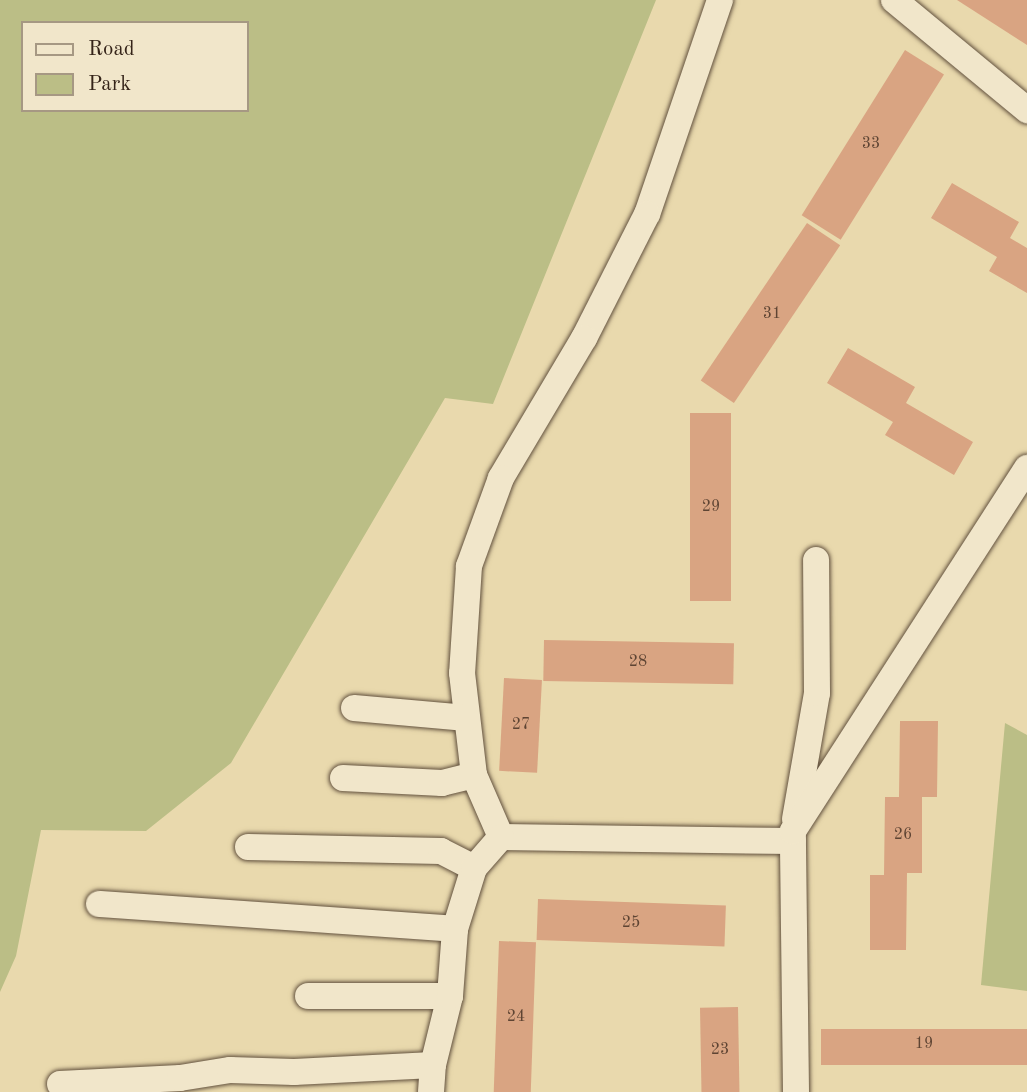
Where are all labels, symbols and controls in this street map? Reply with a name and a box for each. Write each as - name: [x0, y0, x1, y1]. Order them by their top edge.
- legend: [21, 21, 248, 112]
- text: Road: [88, 39, 135, 60]
- text: Park: [88, 74, 131, 95]
- house number: 33: [862, 134, 880, 154]
- house number: 31: [763, 304, 781, 324]
- house number: 29: [702, 497, 720, 517]
- house number: 28: [629, 652, 647, 672]
- house number: 27: [512, 715, 530, 735]
- house number: 26: [894, 825, 912, 845]
- house number: 25: [622, 913, 640, 933]
- house number: 24: [507, 1007, 525, 1027]
- house number: 19: [915, 1034, 933, 1054]
- house number: 23: [711, 1040, 729, 1060]

